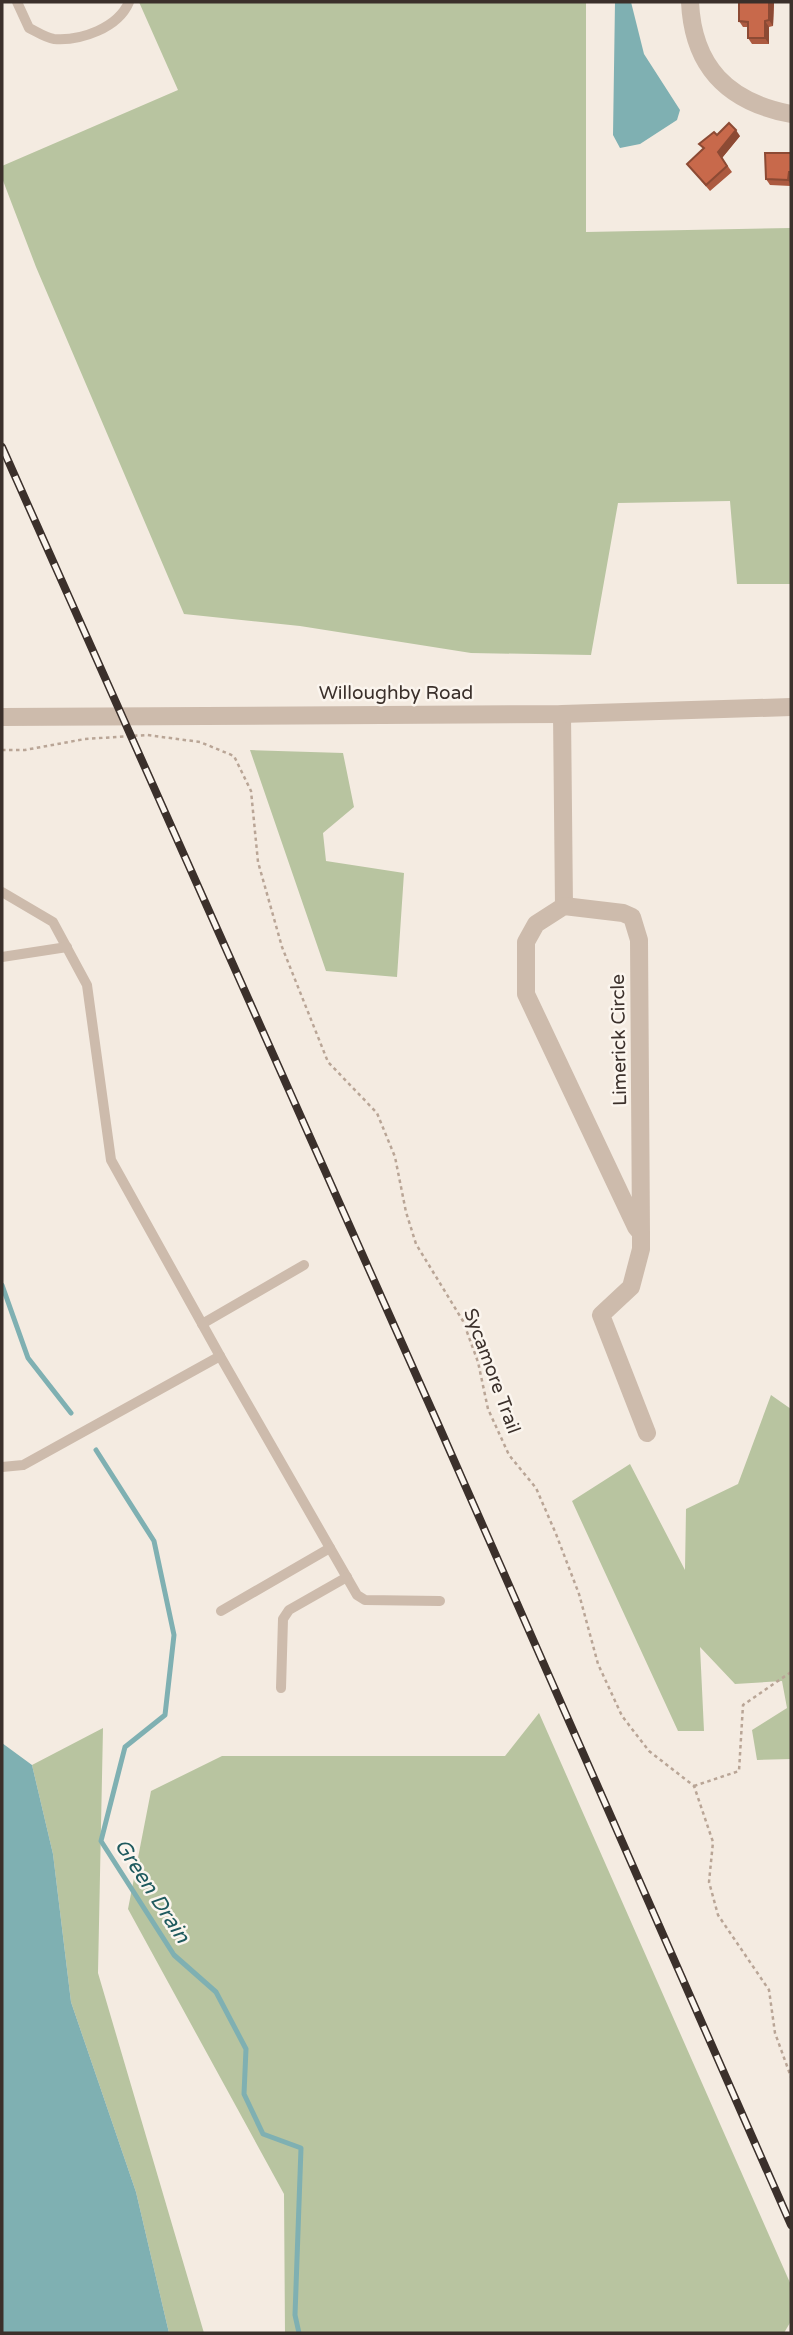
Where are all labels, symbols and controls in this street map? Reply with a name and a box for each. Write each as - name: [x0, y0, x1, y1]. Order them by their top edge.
- street label: Willoughby Road: [319, 682, 473, 704]
- street label: Limerick Circle: [607, 974, 631, 1106]
- street label: Sycamore Trail: [459, 1305, 525, 1437]
- water label: Green Drain: [109, 1834, 196, 1949]

